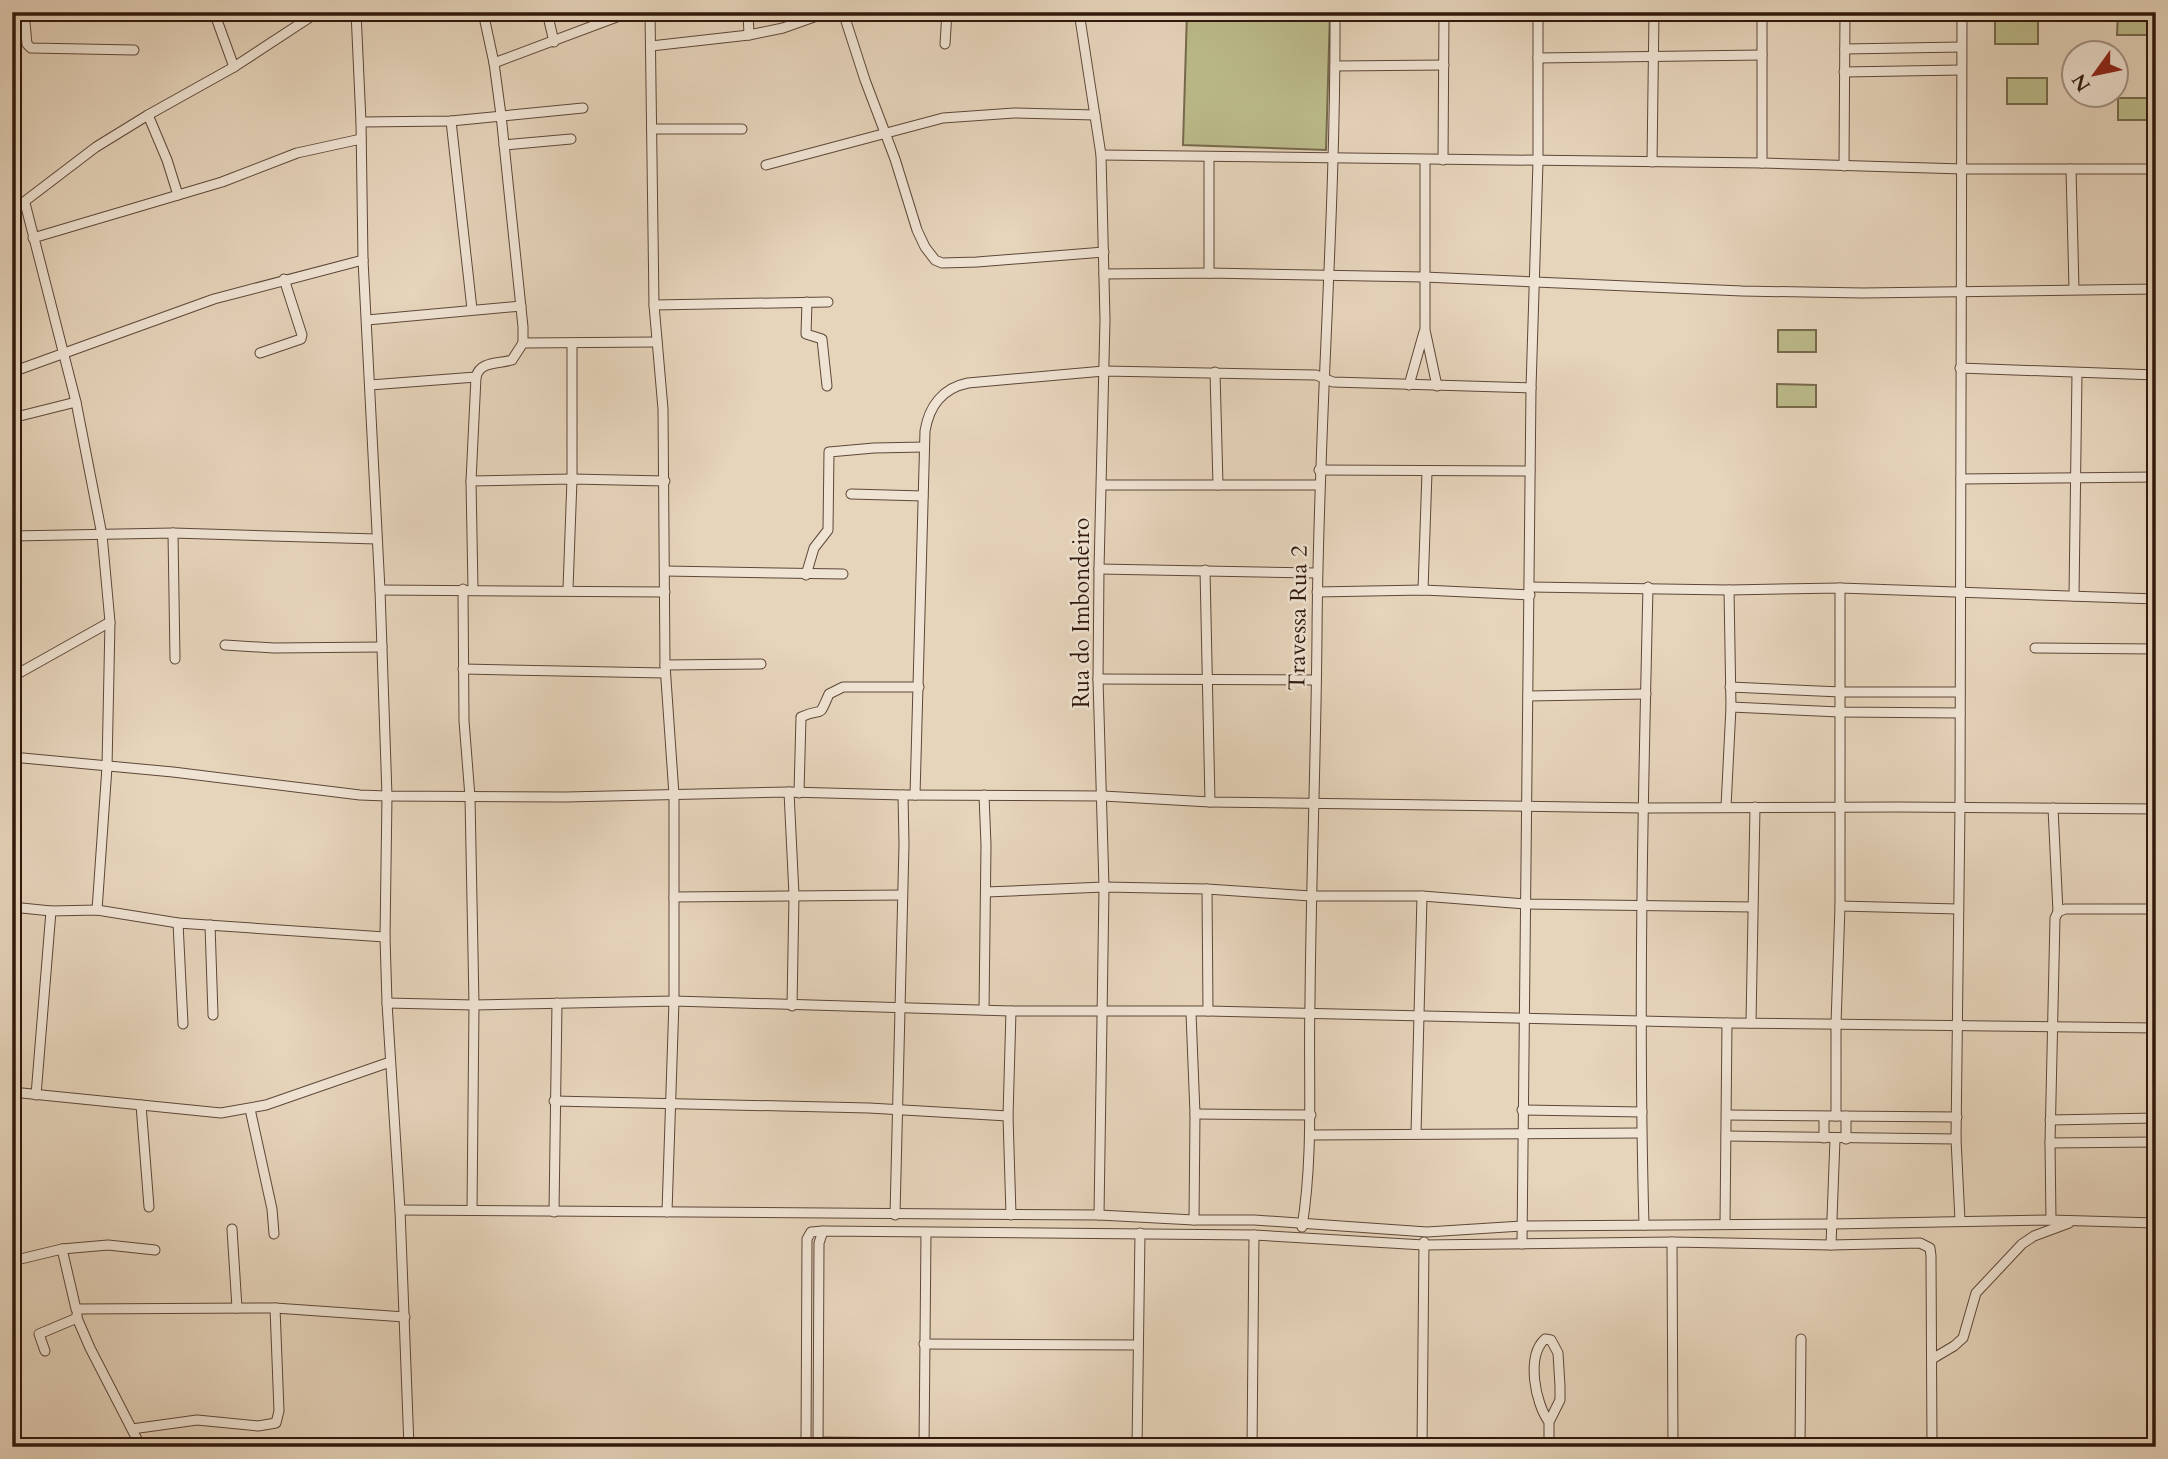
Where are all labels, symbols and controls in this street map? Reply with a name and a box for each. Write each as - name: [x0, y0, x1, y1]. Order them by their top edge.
- north arrow: [2060, 38, 2130, 108]
- text: N: [2066, 68, 2097, 97]
- street label: Rua do Imbondeiro: [1066, 518, 1097, 708]
- street label: Travessa Rua 2: [1281, 545, 1315, 691]

